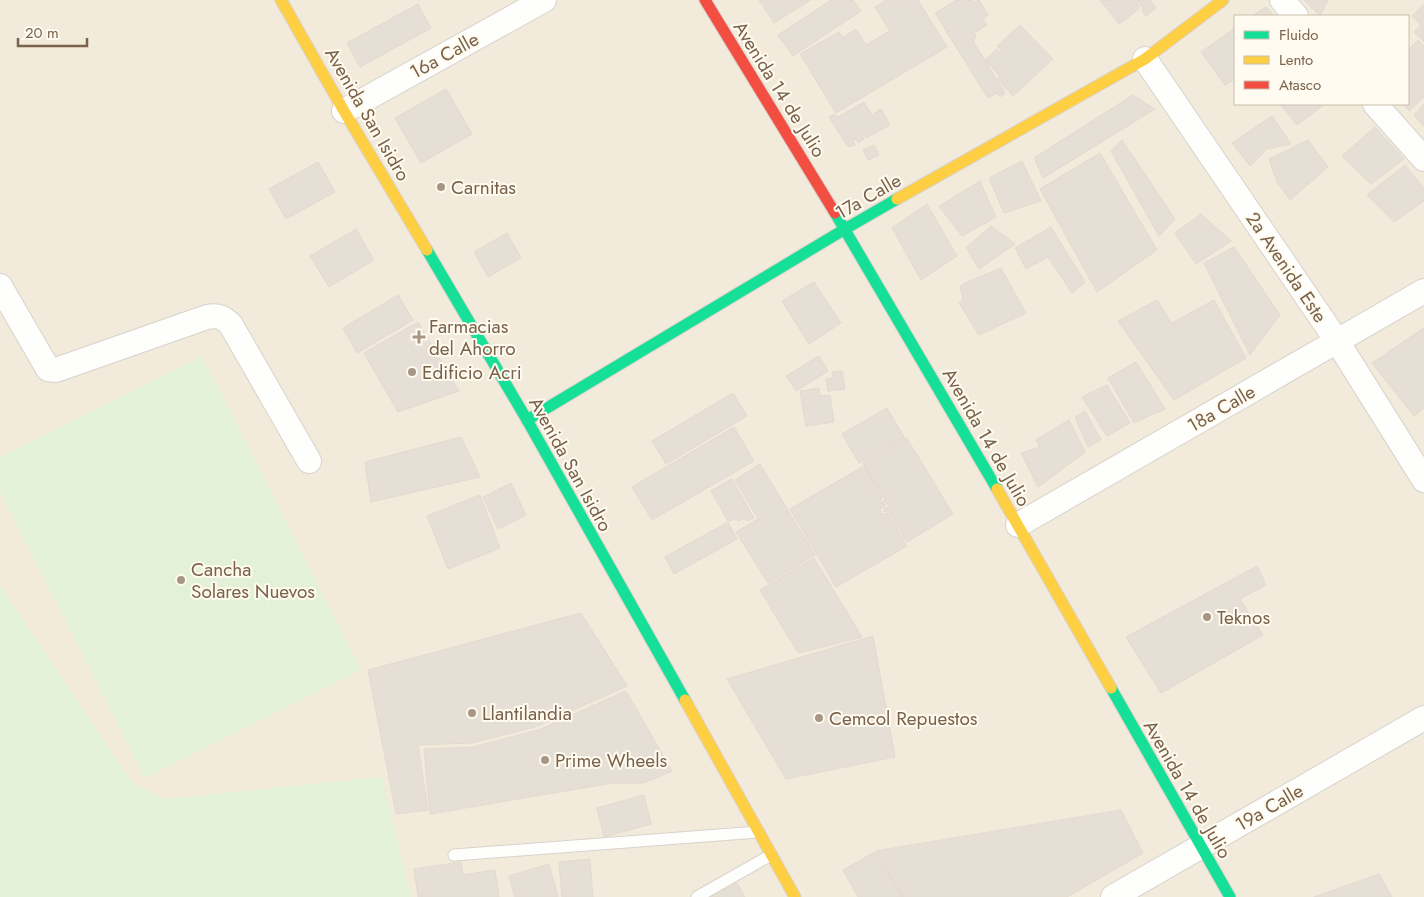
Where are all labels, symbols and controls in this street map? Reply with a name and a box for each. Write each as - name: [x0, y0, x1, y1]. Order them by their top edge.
- scale bar: [18, 15, 86, 47]
- legend: [1234, 15, 1409, 105]
- street label: Avenida 14 de Julio: [727, 16, 832, 163]
- text: 20 m: [25, 22, 59, 44]
- text: Fluido: [1279, 24, 1318, 46]
- street label: 16a Calle: [405, 25, 484, 85]
- street label: Avenida San Isidro: [318, 43, 417, 186]
- text: Lento: [1279, 49, 1313, 71]
- text: Atasco: [1279, 74, 1321, 96]
- street label: 17a Calle: [830, 167, 906, 226]
- place label: Carnitas: [451, 174, 516, 201]
- marker: Carnitas: [435, 181, 447, 193]
- street label: 2a Avenida Este: [1240, 207, 1334, 328]
- place label: Farmacias del Ahorro: [429, 313, 516, 362]
- marker: Farmacias del Ahorro: [413, 331, 425, 343]
- place label: Edificio Acri: [422, 359, 522, 386]
- street label: Avenida 14 de Julio: [936, 363, 1037, 512]
- marker: Edificio Acri: [406, 366, 418, 378]
- street label: 18a Calle: [1182, 378, 1260, 439]
- street label: Avenida San Isidro: [522, 392, 619, 536]
- place label: Cancha Solares Nuevos: [191, 556, 315, 605]
- marker: Cancha Solares Nuevos: [175, 574, 187, 586]
- place label: Teknos: [1217, 604, 1270, 631]
- marker: Teknos: [1201, 611, 1213, 623]
- place label: Llantilandia: [482, 700, 572, 727]
- place label: Cemcol Repuestos: [829, 705, 978, 732]
- marker: Llantilandia: [466, 707, 478, 719]
- marker: Cemcol Repuestos: [813, 712, 825, 724]
- street label: Avenida 14 de Julio: [1137, 715, 1238, 864]
- place label: Prime Wheels: [555, 747, 668, 774]
- marker: Prime Wheels: [539, 754, 551, 766]
- street label: 19a Calle: [1230, 777, 1308, 838]

